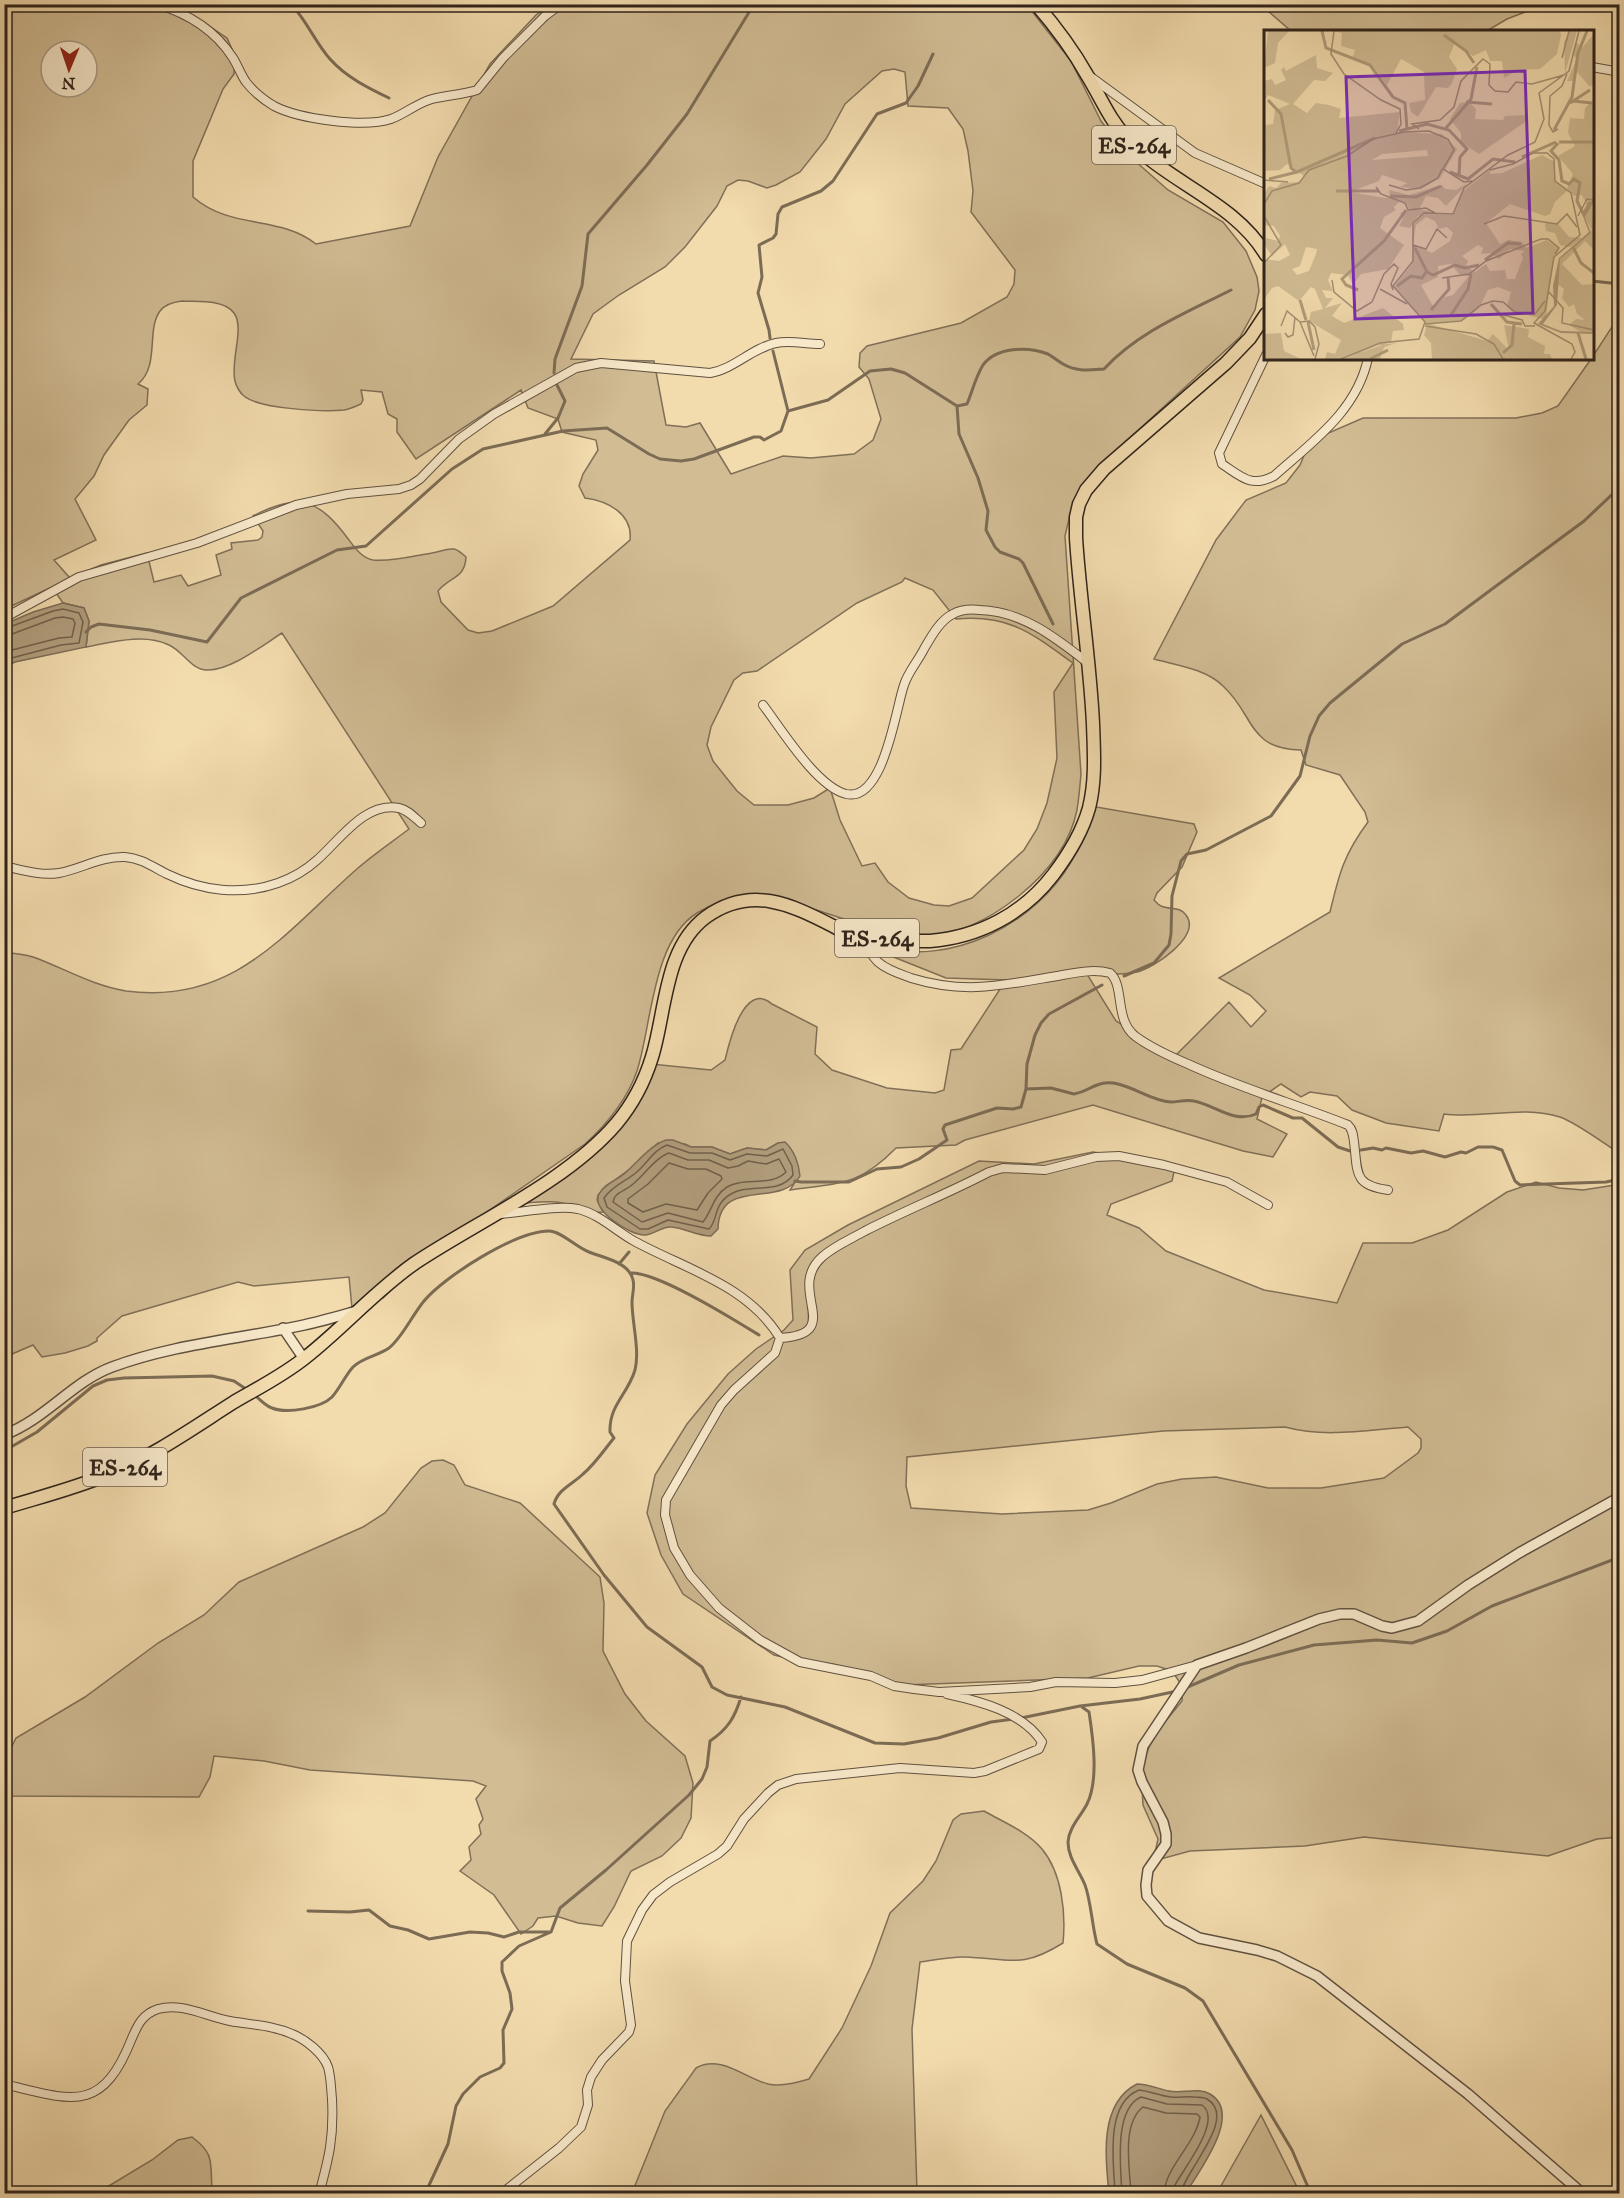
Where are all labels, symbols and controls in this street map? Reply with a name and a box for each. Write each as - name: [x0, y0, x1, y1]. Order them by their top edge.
- inset map: [1264, 30, 1594, 360]
- north arrow: [39, 39, 99, 99]
- text: N: [61, 74, 76, 93]
- road number: ES-264: [1092, 126, 1176, 164]
- road number: ES-264: [835, 919, 919, 957]
- road number: ES-264: [83, 1448, 167, 1486]

